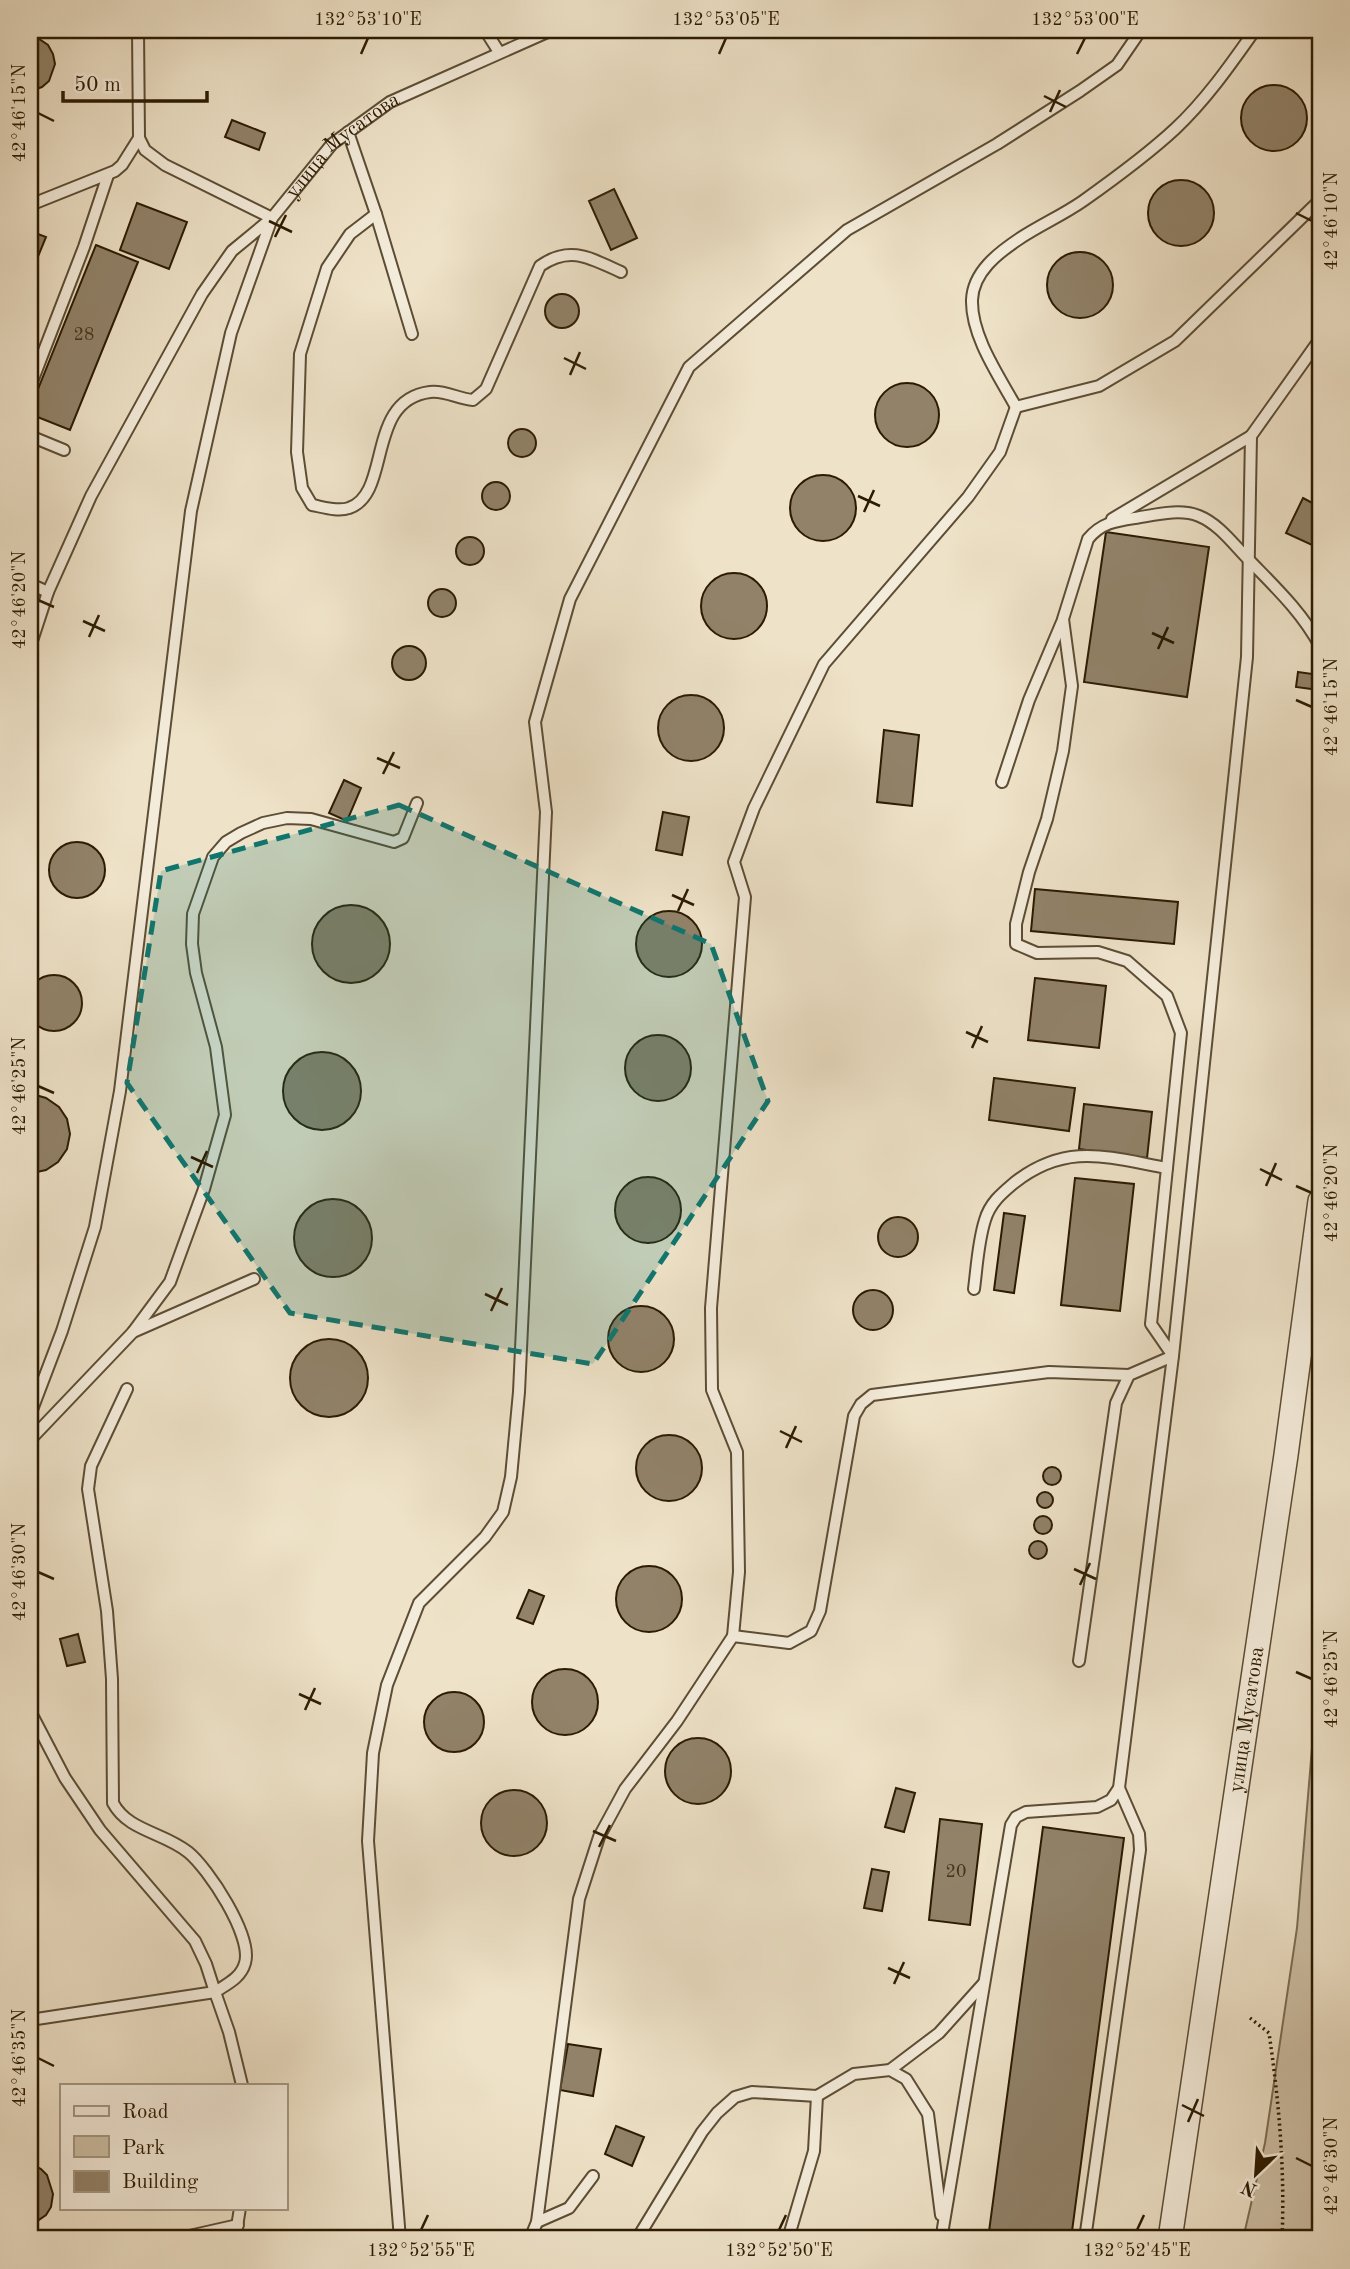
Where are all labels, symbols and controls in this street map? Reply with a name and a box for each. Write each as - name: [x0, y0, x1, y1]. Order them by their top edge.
- text: 132°53'10"E: [314, 11, 422, 29]
- text: 132°53'05"E: [672, 11, 780, 29]
- text: 132°53'00"E: [1031, 11, 1139, 29]
- scale bar: [63, 60, 206, 104]
- text: 42°46'15"N: [11, 64, 29, 162]
- text: 50 m: [74, 75, 121, 96]
- street label: улица Мусатова: [282, 89, 403, 203]
- text: 42°46'10"N: [1323, 172, 1341, 270]
- house number: 28: [74, 326, 94, 344]
- text: 42°46'20"N: [11, 551, 29, 649]
- text: 42°46'15"N: [1323, 658, 1341, 756]
- text: 42°46'25"N: [11, 1037, 29, 1135]
- text: 42°46'20"N: [1323, 1144, 1341, 1242]
- text: 42°46'30"N: [11, 1523, 29, 1621]
- text: 42°46'25"N: [1323, 1630, 1341, 1728]
- street label: улица Мусатова: [1226, 1645, 1268, 1794]
- house number: 20: [946, 1863, 966, 1881]
- text: 42°46'35"N: [11, 2009, 29, 2107]
- legend: [60, 2084, 287, 2210]
- text: Road: [122, 2102, 169, 2123]
- text: 42°46'30"N: [1323, 2117, 1341, 2215]
- text: Park: [122, 2138, 165, 2159]
- north arrow: [1220, 2140, 1290, 2210]
- text: Building: [122, 2172, 199, 2193]
- text: N: [1239, 2175, 1260, 2199]
- text: 132°52'55"E: [367, 2242, 475, 2260]
- text: 132°52'50"E: [725, 2242, 833, 2260]
- text: 132°52'45"E: [1083, 2242, 1191, 2260]

